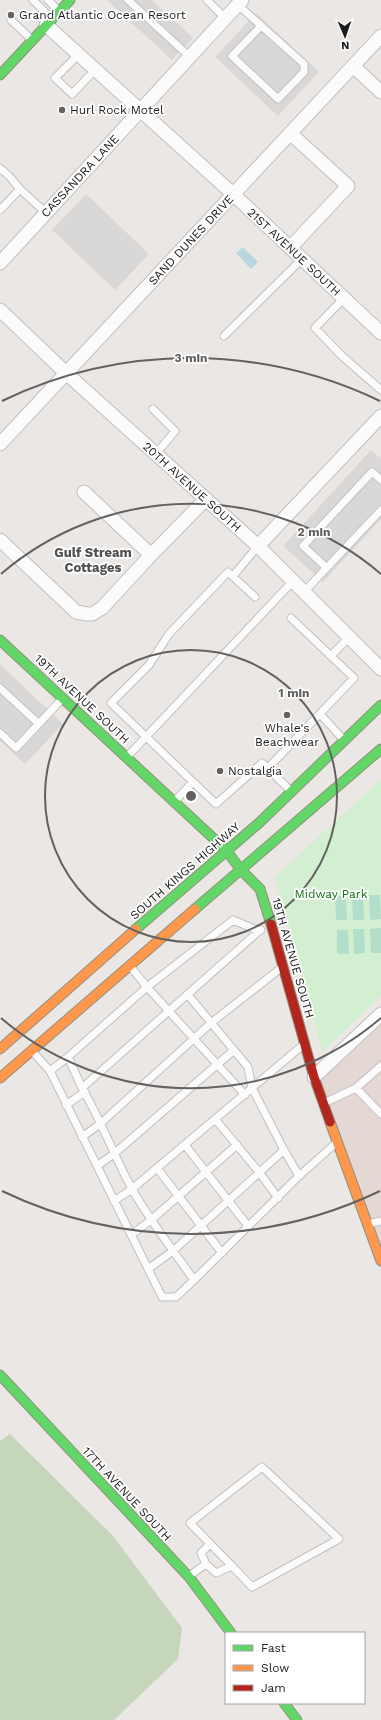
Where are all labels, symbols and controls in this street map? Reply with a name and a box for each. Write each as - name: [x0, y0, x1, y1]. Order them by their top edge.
- place label: Grand Atlantic Ocean Resort: [19, 8, 186, 22]
- marker: Grand Atlantic Ocean Resort: [6, 10, 16, 20]
- north arrow: [325, 16, 365, 56]
- text: N: [341, 39, 350, 52]
- place label: Hurl Rock Motel: [70, 103, 164, 117]
- marker: Hurl Rock Motel: [57, 105, 67, 115]
- street label: CASSANDRA LANE: [38, 132, 122, 220]
- street label: SAND DUNES DRIVE: [146, 192, 237, 288]
- street label: 21ST AVENUE SOUTH: [244, 205, 344, 299]
- text: 3 min: [175, 351, 207, 365]
- street label: 20TH AVENUE SOUTH: [140, 439, 244, 535]
- text: 2 min: [298, 525, 330, 539]
- district label: Gulf Stream Cottages: [54, 545, 132, 575]
- street label: 19TH AVENUE SOUTH: [32, 651, 132, 747]
- text: 1 min: [279, 686, 309, 700]
- marker: Whale's Beachwear: [282, 710, 292, 720]
- place label: Whale's Beachwear: [255, 721, 319, 749]
- place label: Nostalgia: [228, 764, 282, 778]
- marker: Nostalgia: [215, 766, 225, 776]
- centre of rings: [184, 789, 198, 803]
- street label: SOUTH KINGS HIGHWAY: [127, 819, 243, 923]
- park label: Midway Park: [294, 887, 368, 901]
- street label: 19TH AVENUE SOUTH: [269, 896, 317, 1020]
- street label: 17TH AVENUE SOUTH: [80, 1444, 174, 1544]
- legend: [225, 1632, 365, 1704]
- text: Fast: [261, 1641, 286, 1655]
- text: Slow: [261, 1661, 289, 1675]
- text: Jam: [261, 1681, 286, 1695]

